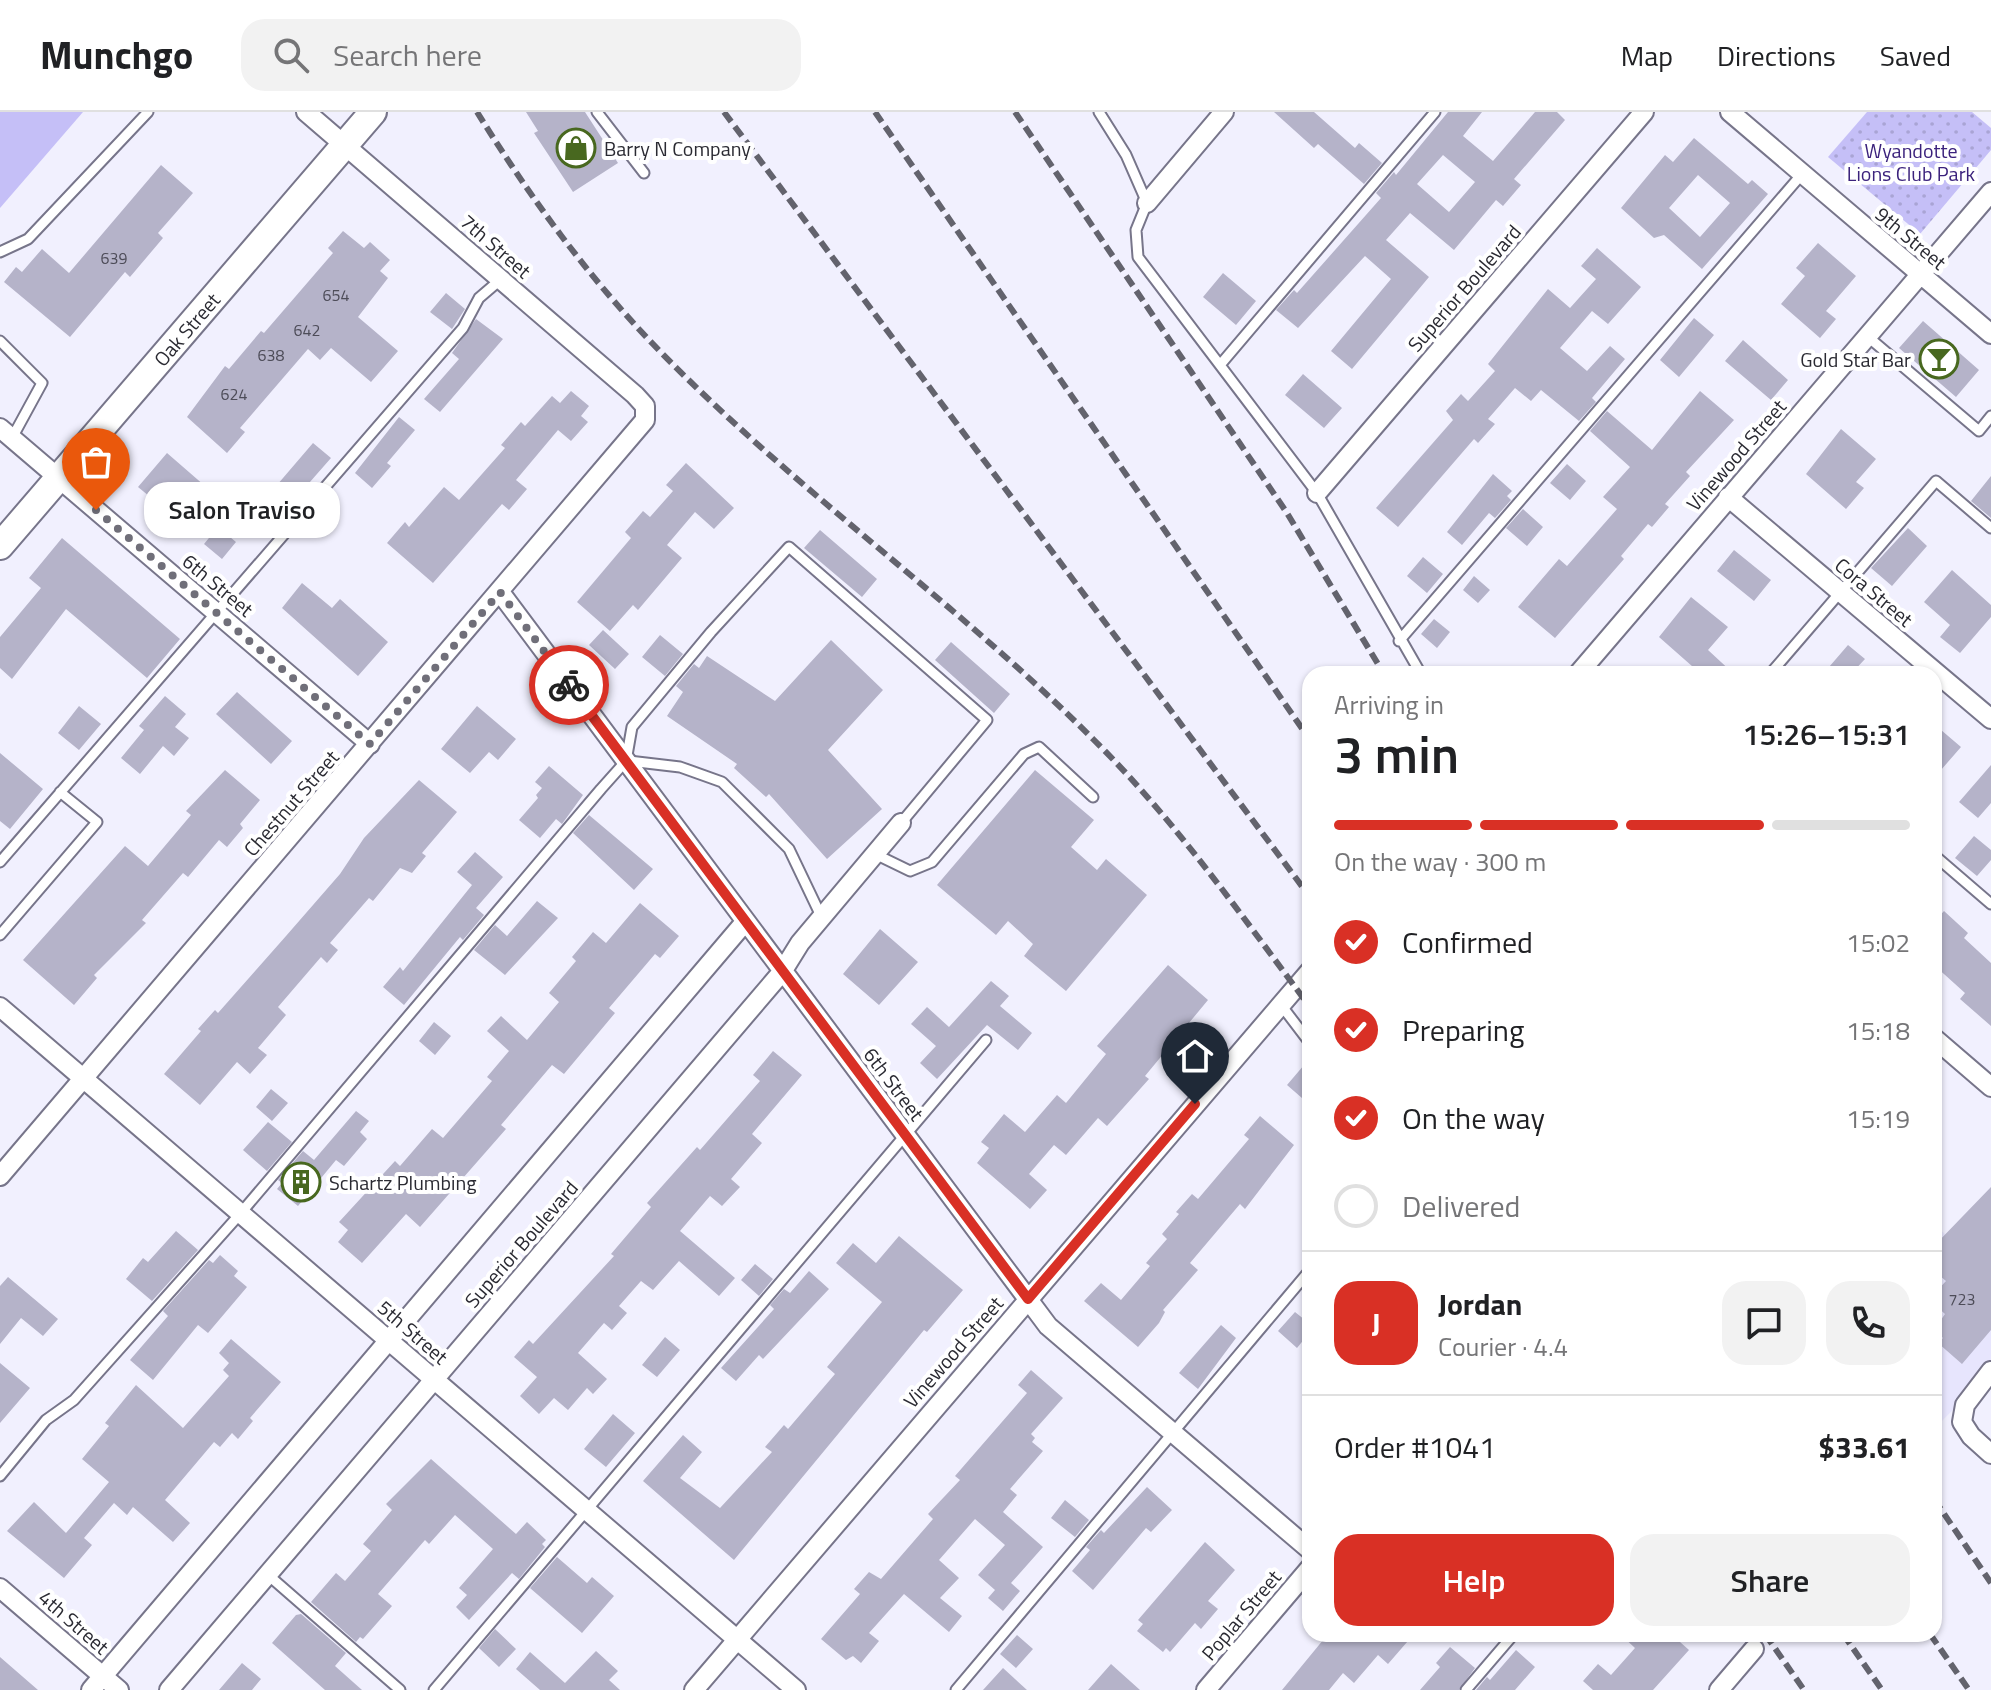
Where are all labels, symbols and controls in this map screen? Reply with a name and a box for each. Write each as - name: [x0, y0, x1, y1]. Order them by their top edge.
- search box: [241, 19, 801, 91]
- text: Munchgo: [40, 26, 193, 84]
- text: Search here: [333, 32, 482, 78]
- icon: search: [269, 33, 313, 77]
- text: Map: [1621, 34, 1673, 77]
- text: Directions: [1717, 34, 1836, 77]
- text: Saved: [1880, 34, 1951, 77]
- shop icon: Barry N Company: [555, 127, 597, 169]
- place label: Barry N Company: [604, 133, 751, 164]
- park label: Wyandotte Lions Club Park: [1847, 135, 1976, 189]
- street label: 9th Street: [1869, 199, 1953, 277]
- street label: 7th Street: [454, 206, 538, 286]
- street label: Superior Boulevard: [1400, 217, 1528, 359]
- house number: 639: [101, 246, 127, 270]
- house number: 654: [323, 283, 349, 307]
- street label: Oak Street: [146, 285, 227, 373]
- house number: 642: [294, 318, 320, 342]
- bar icon: Gold Star Bar: [1918, 338, 1960, 380]
- house number: 638: [258, 343, 284, 367]
- place label: Gold Star Bar: [1800, 344, 1911, 375]
- house number: 624: [221, 382, 247, 406]
- street label: Vinewood Street: [1679, 392, 1793, 518]
- pin: [62, 428, 130, 510]
- icon: bag: [74, 440, 118, 484]
- callout: Salon Traviso: [144, 482, 340, 538]
- text: Salon Traviso: [169, 490, 315, 529]
- street label: 6th Street: [176, 546, 260, 624]
- street label: Cora Street: [1828, 550, 1920, 634]
- courier: [529, 645, 609, 725]
- icon: bike: [547, 663, 591, 707]
- text: Arriving in: [1334, 685, 1444, 724]
- text: 15:26–15:31: [1743, 711, 1910, 757]
- text: 3 min: [1334, 714, 1459, 793]
- street label: Chestnut Street: [236, 743, 346, 863]
- text: On the way · 300 m: [1334, 842, 1546, 881]
- text: Confirmed: [1402, 919, 1533, 965]
- icon: check: [1334, 920, 1378, 964]
- text: 15:02: [1846, 923, 1910, 962]
- text: Preparing: [1402, 1007, 1524, 1053]
- icon: check: [1334, 1008, 1378, 1052]
- text: 15:18: [1846, 1011, 1910, 1050]
- pin: [1161, 1022, 1229, 1104]
- icon: home: [1173, 1034, 1217, 1078]
- street label: 6th Street: [856, 1041, 932, 1127]
- text: On the way: [1402, 1095, 1545, 1141]
- icon: check: [1334, 1096, 1378, 1140]
- text: 15:19: [1846, 1099, 1910, 1138]
- building icon: Schartz Plumbing: [280, 1161, 322, 1203]
- place label: Schartz Plumbing: [329, 1167, 477, 1198]
- street label: Superior Boulevard: [457, 1173, 585, 1315]
- text: Delivered: [1402, 1183, 1520, 1229]
- text: Jordan: [1438, 1281, 1522, 1327]
- button: chat: [1722, 1281, 1806, 1365]
- button: phone: [1826, 1281, 1910, 1365]
- house number: 723: [1949, 1287, 1975, 1311]
- street label: Vinewood Street: [896, 1289, 1010, 1415]
- street label: 5th Street: [371, 1292, 455, 1372]
- text: J: [1371, 1300, 1381, 1346]
- text: Courier · 4.4: [1438, 1327, 1568, 1366]
- text: Order #1041: [1334, 1424, 1496, 1470]
- text: $33.61: [1818, 1424, 1910, 1470]
- button: Help: [1334, 1534, 1614, 1626]
- button: Share: [1630, 1534, 1910, 1626]
- street label: Poplar Street: [1194, 1563, 1288, 1667]
- street label: 4th Street: [32, 1582, 116, 1662]

